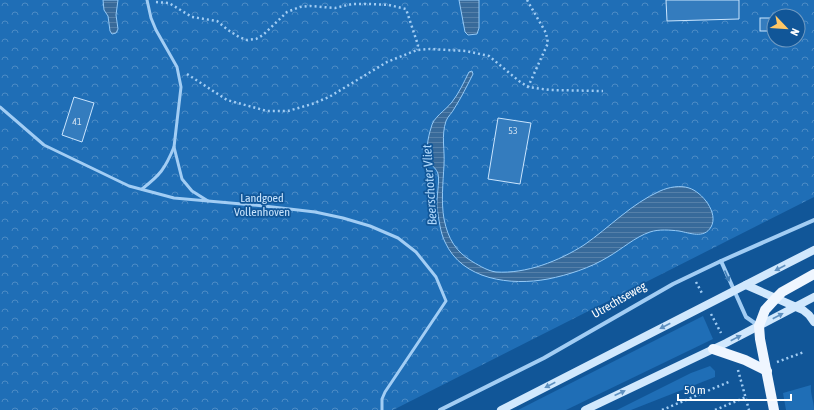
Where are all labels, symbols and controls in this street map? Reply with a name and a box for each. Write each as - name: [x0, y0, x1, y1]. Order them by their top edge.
- north arrow: [766, 8, 806, 48]
- text: N: [788, 27, 802, 38]
- house number: 41: [72, 116, 82, 127]
- house number: 53: [508, 125, 518, 136]
- water label: Beerschoter Vliet: [419, 144, 440, 226]
- park label: Landgoed Vollenhoven: [234, 191, 290, 219]
- one-way arrow: [774, 264, 786, 271]
- one-way arrow: [724, 271, 730, 282]
- street label: Utrechtseweg: [589, 278, 649, 321]
- one-way arrow: [772, 313, 784, 320]
- one-way arrow: [659, 323, 671, 329]
- one-way arrow: [730, 335, 742, 341]
- scale bar: [678, 376, 791, 402]
- one-way arrow: [544, 382, 555, 389]
- text: 50 m: [684, 383, 706, 397]
- one-way arrow: [615, 390, 626, 396]

